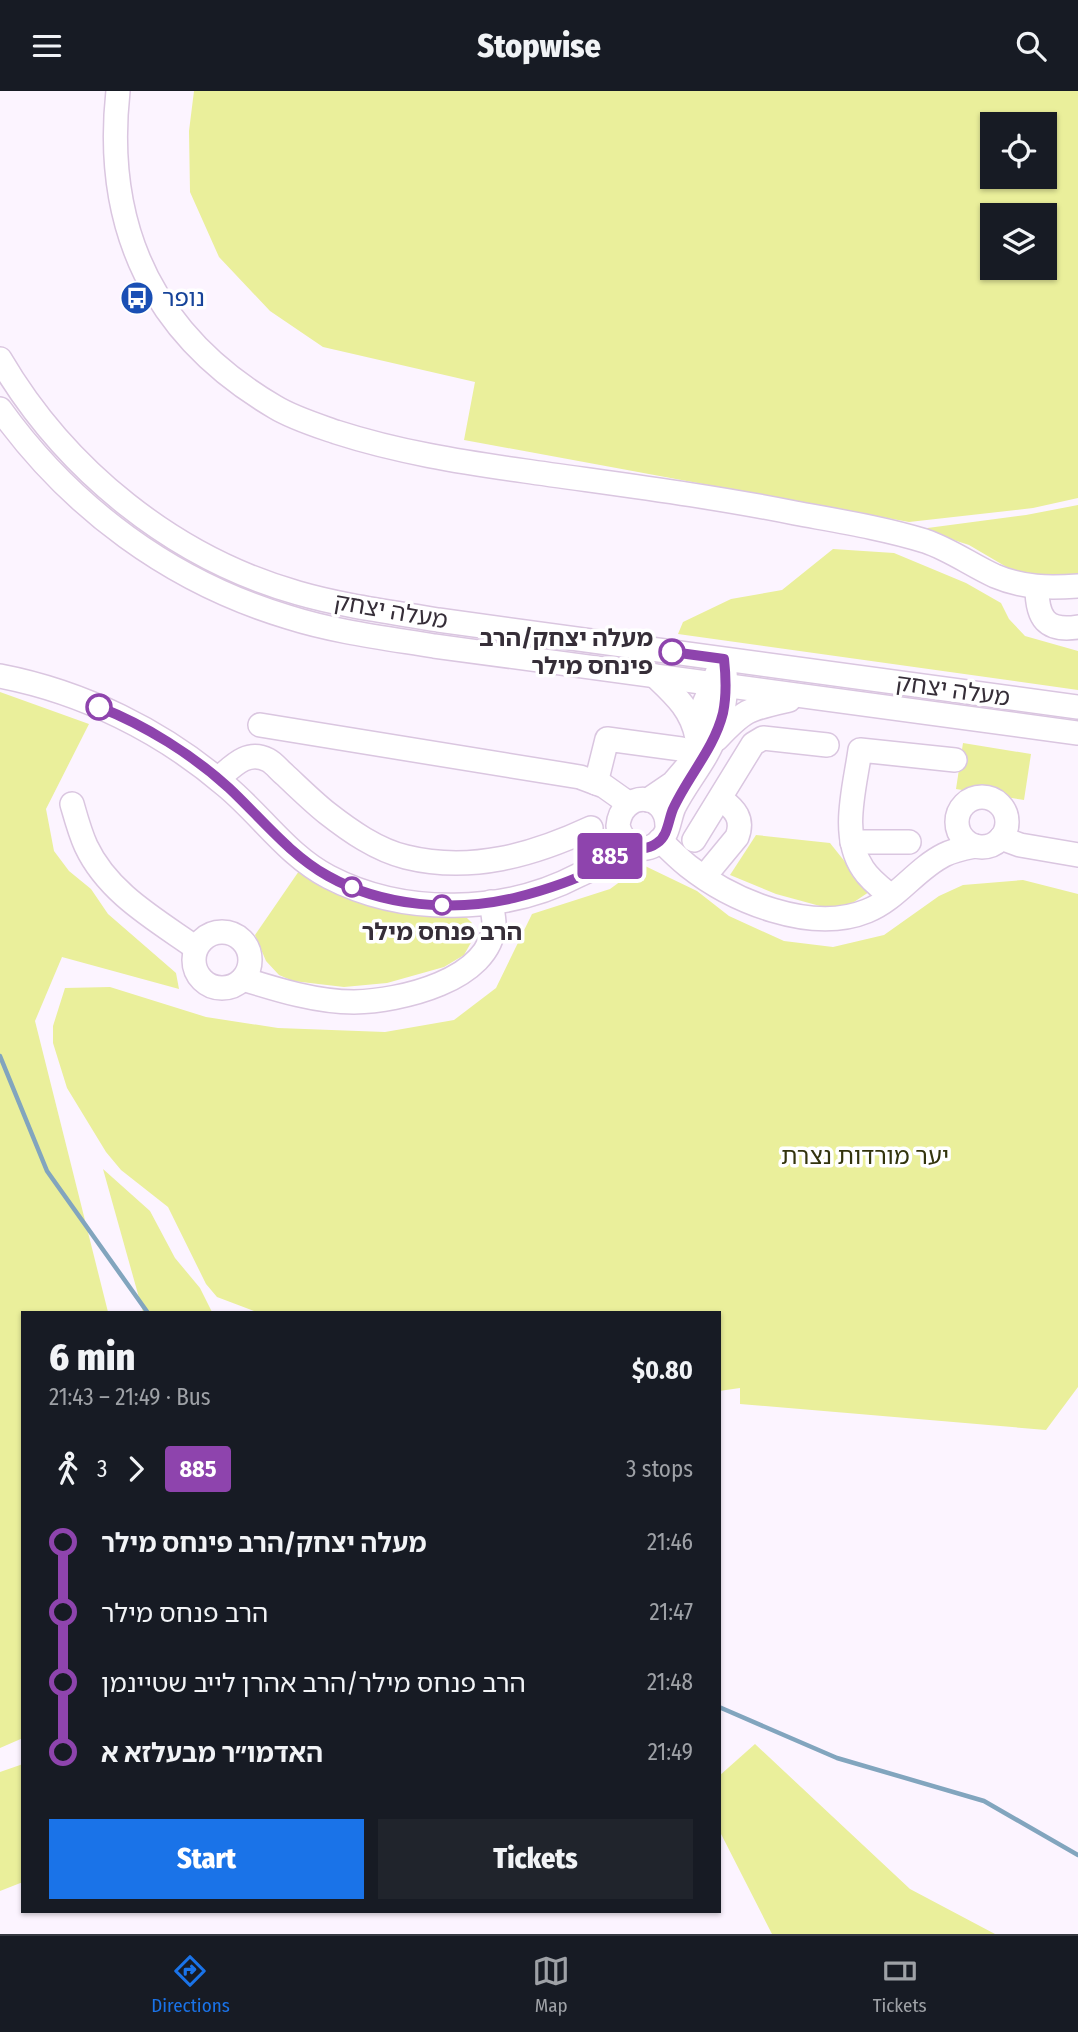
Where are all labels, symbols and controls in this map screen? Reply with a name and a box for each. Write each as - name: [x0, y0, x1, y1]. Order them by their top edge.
- icon: menu: [28, 27, 66, 65]
- text: Stopwise: [477, 27, 601, 65]
- icon: search: [1012, 27, 1050, 65]
- map controls: [980, 112, 1057, 280]
- button: locate: [980, 112, 1057, 189]
- button: layers: [980, 203, 1057, 280]
- bus stop icon: נופר: [118, 279, 156, 317]
- place label: נופר: [162, 284, 205, 312]
- street label: מעלה יצחק: [332, 587, 450, 635]
- place label: מעלה יצחק/הרב פינחס מילר: [479, 624, 653, 680]
- marker: מעלה יצחק/הרב פינחס מילר: [659, 639, 685, 665]
- street label: מעלה יצחק: [894, 668, 1012, 712]
- unlabelled marker: [86, 694, 112, 720]
- line badge: 885: [570, 833, 650, 879]
- text: 885: [591, 842, 629, 870]
- unlabelled marker: [342, 877, 362, 897]
- marker: הרב פנחס מילר: [432, 895, 452, 915]
- place label: הרב פנחס מילר: [362, 918, 522, 946]
- park label: יער מורדות נצרת: [781, 1142, 949, 1170]
- text: 6 min: [49, 1334, 135, 1380]
- text: $0.80: [632, 1355, 693, 1386]
- text: 21:43 – 21:49 · Bus: [49, 1383, 211, 1411]
- icon: walk: [49, 1450, 87, 1488]
- icon: forward: [117, 1450, 155, 1488]
- text: 3: [97, 1455, 107, 1483]
- text: 885: [179, 1455, 217, 1483]
- text: 3 stops: [626, 1455, 693, 1483]
- text: מעלה יצחק/הרב פינחס מילר: [101, 1528, 427, 1559]
- text: 21:46: [647, 1528, 693, 1556]
- text: הרב פנחס מילר: [101, 1598, 268, 1629]
- text: 21:47: [650, 1598, 693, 1626]
- text: הרב פנחס מילר/הרב אהרן לייב שטיינמן: [101, 1668, 526, 1699]
- text: 21:48: [647, 1668, 693, 1696]
- text: האדמו״ר מבעלזא א: [101, 1738, 323, 1769]
- text: 21:49: [648, 1738, 693, 1766]
- button: Start: [49, 1819, 364, 1899]
- button: Tickets: [378, 1819, 693, 1899]
- tab: Directions: [151, 1952, 230, 2017]
- tab: Map: [532, 1952, 570, 2017]
- tab: Tickets: [873, 1952, 927, 2017]

